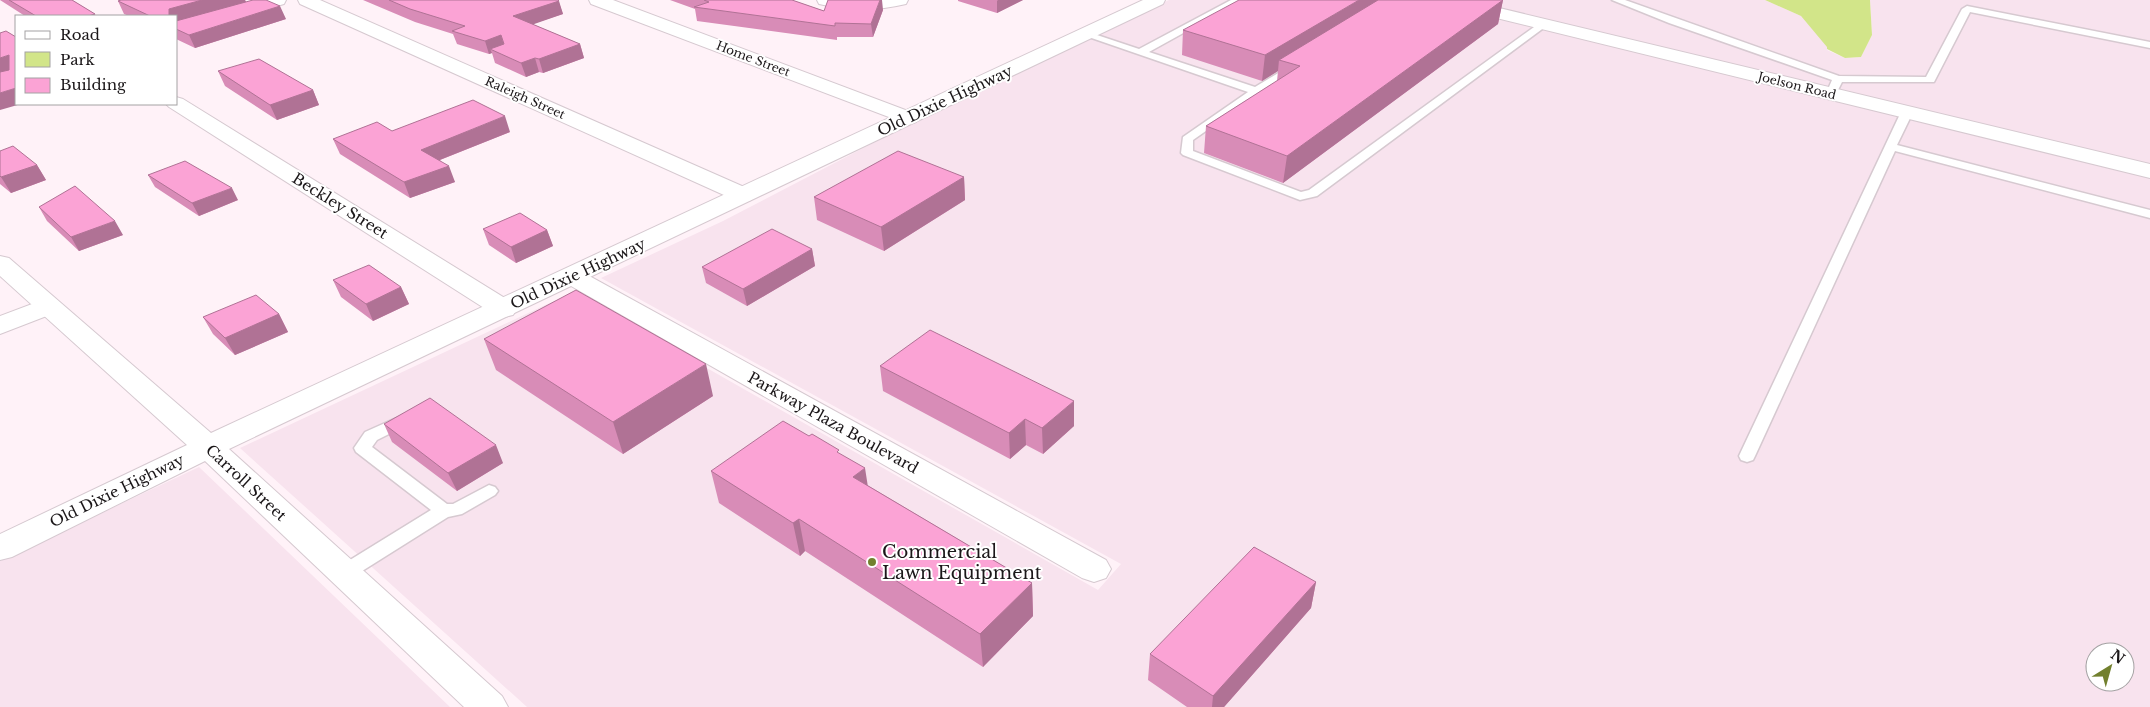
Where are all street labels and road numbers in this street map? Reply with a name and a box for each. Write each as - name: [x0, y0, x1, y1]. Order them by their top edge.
- street label: Home Street: [714, 38, 793, 80]
- street label: Old Dixie Highway: [874, 61, 1016, 140]
- street label: Joelson Road: [1755, 68, 1838, 102]
- street label: Raleigh Street: [483, 73, 568, 122]
- street label: Beckley Street: [289, 169, 392, 243]
- street label: Old Dixie Highway: [507, 234, 649, 313]
- street label: Parkway Plaza Boulevard: [745, 368, 922, 477]
- street label: Carroll Street: [202, 440, 291, 525]
- street label: Old Dixie Highway: [47, 450, 187, 531]

